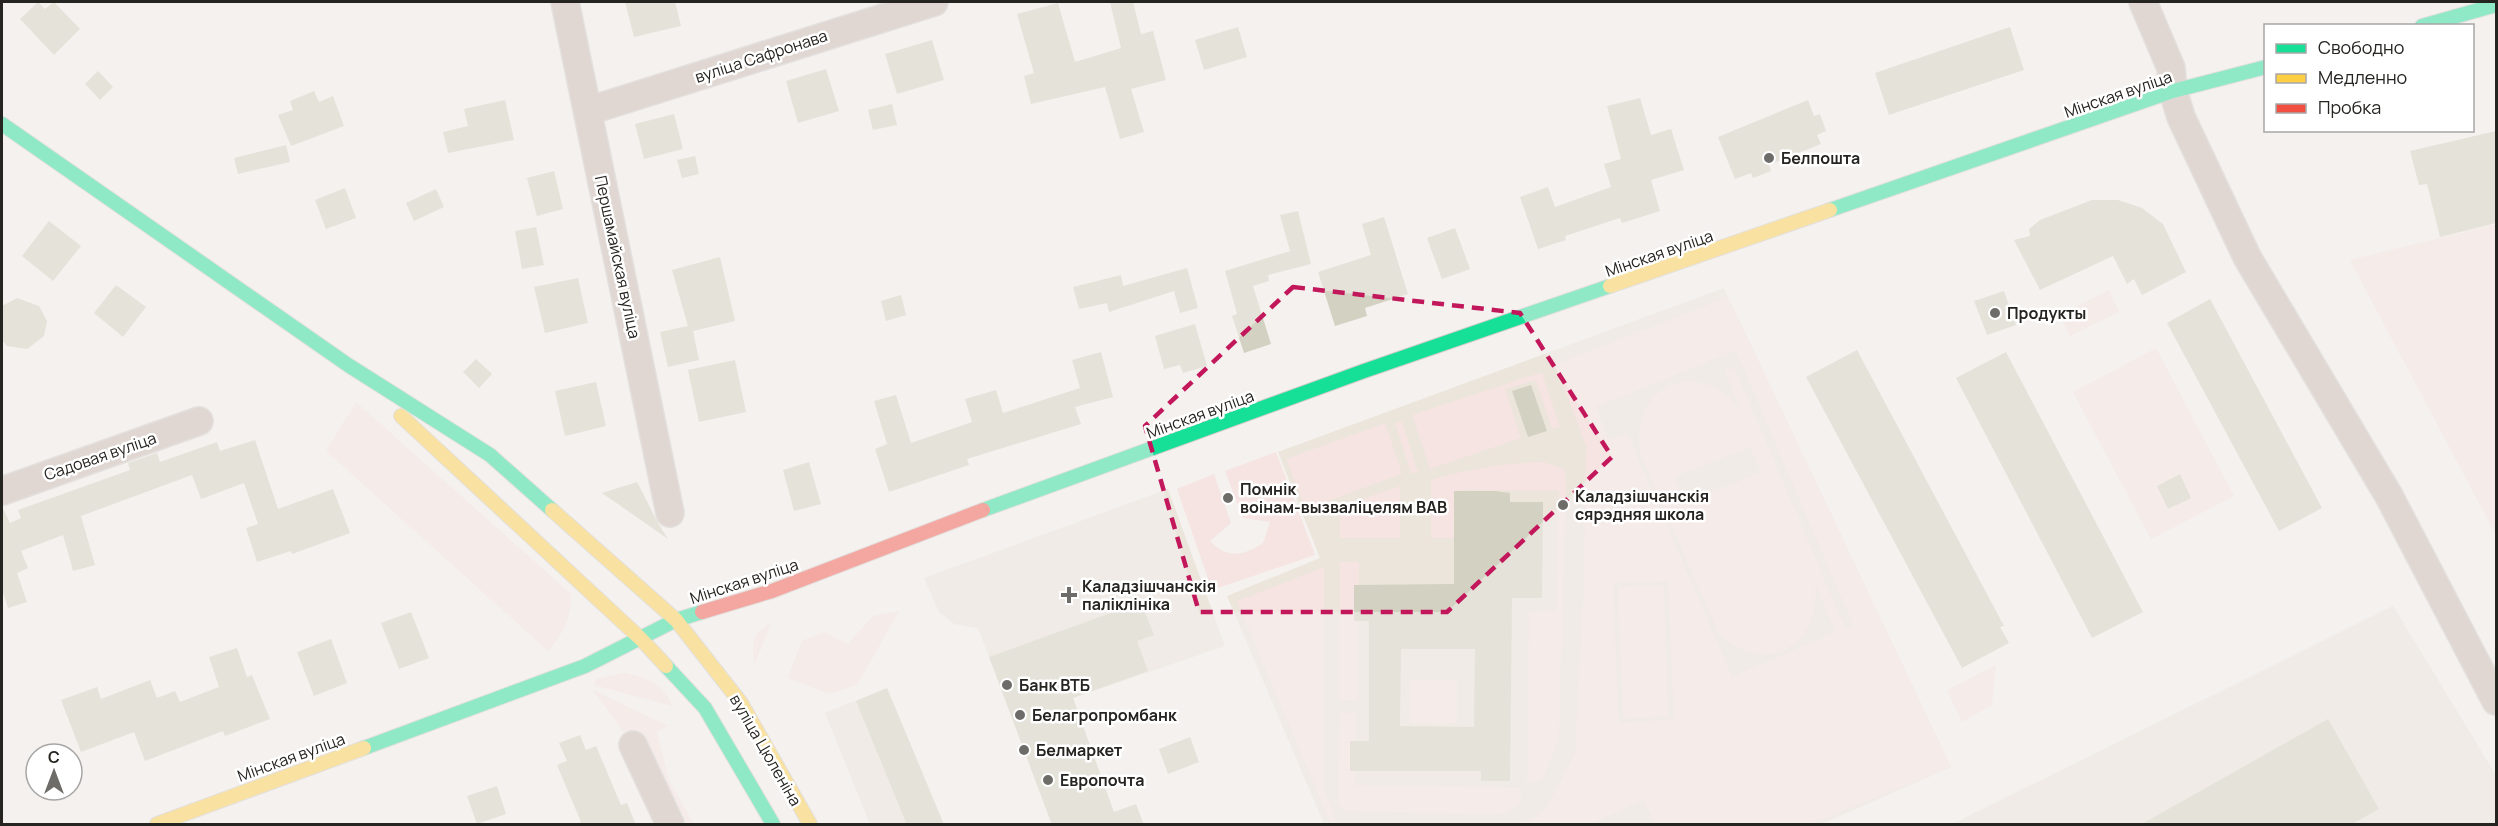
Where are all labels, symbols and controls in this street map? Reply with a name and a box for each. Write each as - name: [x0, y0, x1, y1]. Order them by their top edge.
- street label: вуліца Сафронава: [692, 24, 830, 88]
- legend: [2264, 24, 2474, 132]
- text: Свободно: [2318, 35, 2404, 59]
- street label: Мінская вуліца: [2061, 65, 2175, 123]
- text: Медленно: [2318, 65, 2407, 89]
- text: Пробка: [2318, 95, 2381, 119]
- place label: Белпошта: [1781, 147, 1860, 169]
- marker: Белпошта: [1762, 151, 1776, 165]
- street label: Першамайская вуліца: [590, 173, 646, 341]
- street label: Мінская вуліца: [1602, 224, 1716, 282]
- place label: Продукты: [2007, 302, 2086, 324]
- marker: Продукты: [1988, 306, 2002, 320]
- street label: Мінская вуліца: [1143, 384, 1257, 444]
- street label: Садовая вуліца: [41, 427, 159, 485]
- place label: Помнік воінам-вызваліцелям ВАВ: [1240, 478, 1447, 518]
- place label: Каладзішчанскія сярэдняя школа: [1575, 485, 1709, 525]
- marker: Помнік воінам-вызваліцелям ВАВ: [1221, 491, 1235, 505]
- marker: Каладзішчанскія сярэдняя школа: [1556, 498, 1570, 512]
- street label: Мінская вуліца: [687, 553, 801, 609]
- place label: Каладзішчанскія паліклініка: [1082, 575, 1216, 615]
- marker: Каладзішчанскія паліклініка: [1060, 586, 1078, 604]
- place label: Банк ВТБ: [1019, 674, 1090, 696]
- marker: Банк ВТБ: [1000, 678, 1014, 692]
- street label: вуліца Цюленіна: [725, 690, 807, 810]
- place label: Белагропромбанк: [1032, 704, 1177, 726]
- marker: Белагропромбанк: [1013, 708, 1027, 722]
- street label: Мінская вуліца: [234, 727, 348, 787]
- place label: Белмаркет: [1036, 739, 1123, 761]
- north arrow: [24, 742, 84, 802]
- marker: Белмаркет: [1017, 743, 1031, 757]
- text: С: [48, 746, 60, 768]
- place label: Европочта: [1060, 769, 1144, 791]
- marker: Европочта: [1041, 773, 1055, 787]

